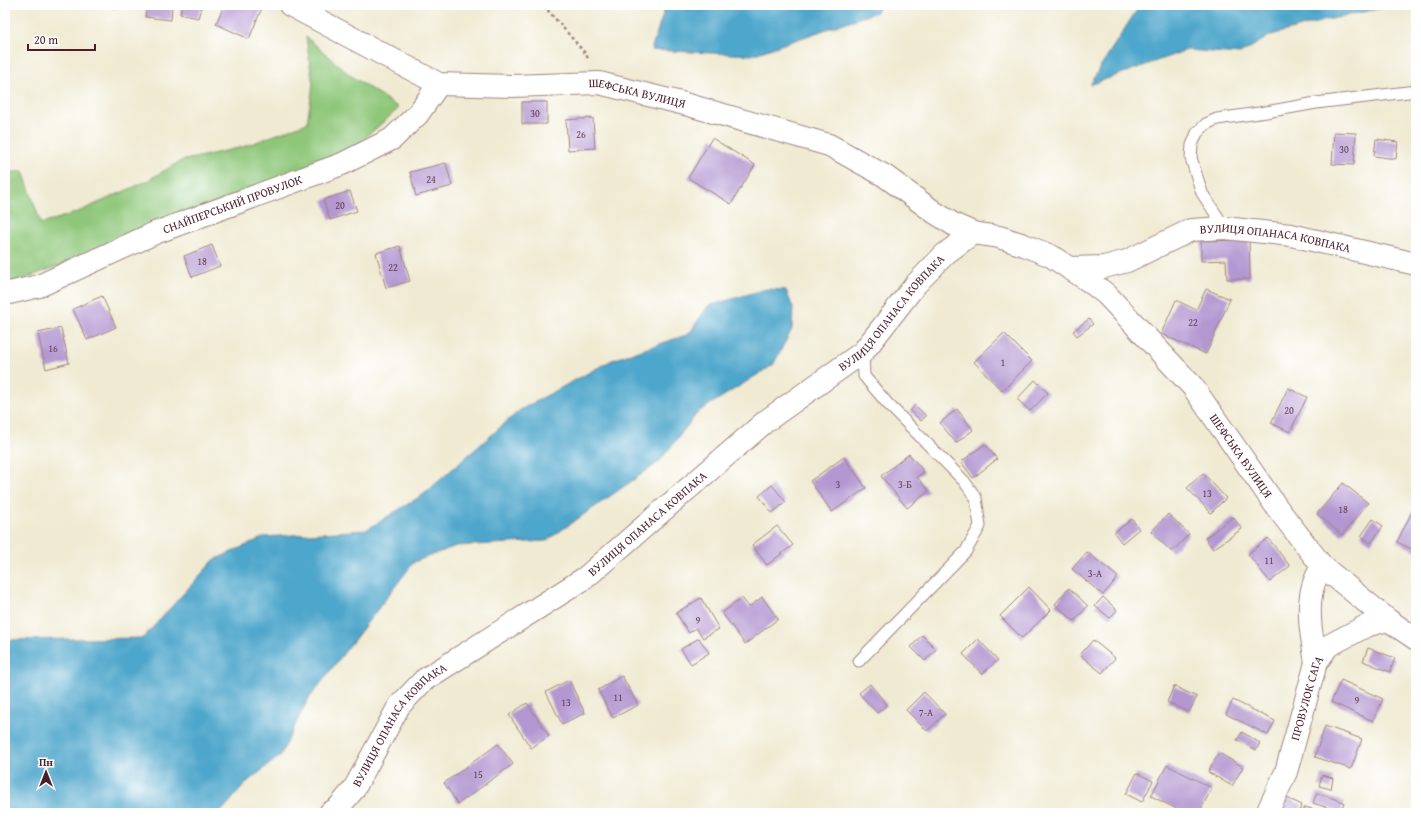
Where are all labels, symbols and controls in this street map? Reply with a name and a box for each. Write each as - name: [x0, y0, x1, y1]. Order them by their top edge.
- scale bar: [28, 26, 95, 52]
- text: 20 m: [34, 31, 58, 48]
- street label: ШЕФСЬКА ВУЛИЦЯ: [588, 74, 687, 112]
- house number: 30: [530, 106, 540, 121]
- house number: 26: [576, 127, 586, 142]
- house number: 30: [1339, 142, 1349, 157]
- street label: СНАЙПЕРСЬКИЙ ПРОВУЛОК: [160, 170, 305, 237]
- house number: 24: [426, 172, 436, 187]
- house number: 20: [335, 198, 345, 213]
- street label: ВУЛИЦЯ ОПАНАСА КОВПАКА: [1199, 219, 1353, 257]
- street label: ВУЛИЦЯ ОПАНАСА КОВПАКА: [835, 250, 949, 375]
- house number: 18: [197, 254, 207, 269]
- house number: 22: [388, 260, 398, 275]
- house number: 22: [1188, 315, 1198, 330]
- house number: 16: [48, 341, 58, 356]
- house number: 1: [1001, 355, 1006, 370]
- house number: 20: [1284, 403, 1294, 418]
- street label: ШЕФСЬКА ВУЛИЦЯ: [1206, 410, 1277, 501]
- street label: ВУЛИЦЯ ОПАНАСА КОВПАКА: [584, 467, 711, 580]
- house number: 3: [836, 477, 841, 492]
- house number: 3-Б: [898, 477, 912, 492]
- house number: 13: [1202, 486, 1212, 501]
- house number: 18: [1338, 502, 1348, 517]
- house number: 11: [1264, 553, 1274, 568]
- house number: 3-А: [1088, 566, 1102, 581]
- house number: 9: [696, 613, 701, 628]
- street label: ПРОВУЛОК САГА: [1286, 651, 1327, 742]
- street label: ВУЛИЦЯ ОПАНАСА КОВПАКА: [348, 658, 450, 790]
- house number: 11: [613, 690, 623, 705]
- house number: 9: [1355, 693, 1360, 708]
- house number: 13: [561, 695, 571, 710]
- house number: 7-А: [919, 705, 933, 720]
- north arrow: [26, 752, 66, 792]
- text: Пн: [39, 754, 53, 770]
- house number: 15: [473, 767, 483, 782]

